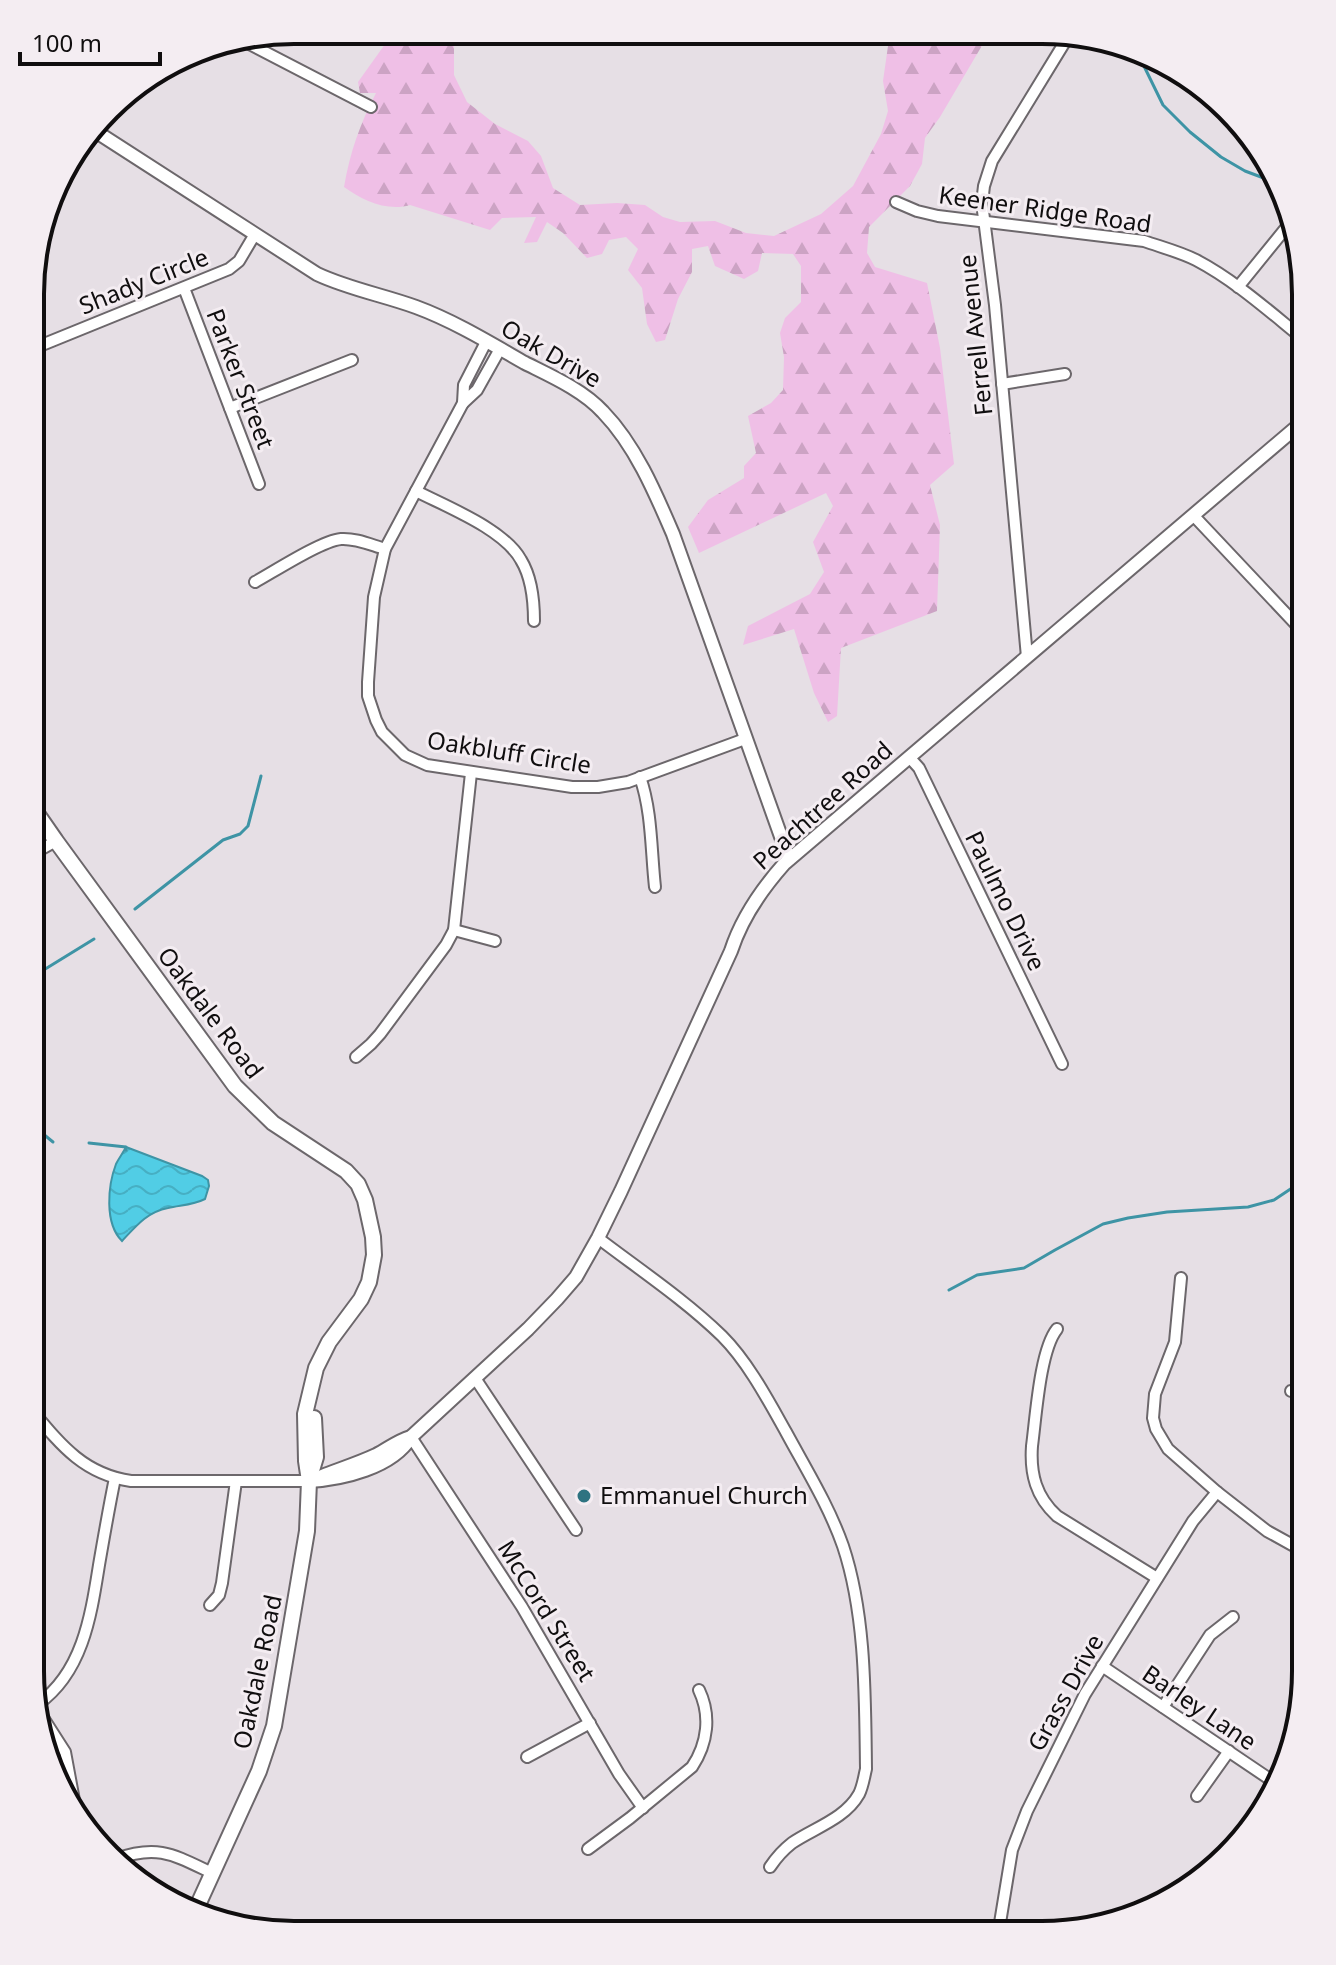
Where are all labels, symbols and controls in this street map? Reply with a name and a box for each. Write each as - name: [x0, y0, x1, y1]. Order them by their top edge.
- scale bar: [20, 16, 160, 66]
- text: 100 m: [32, 26, 102, 59]
- street label: Keener Ridge Road: [937, 177, 1154, 240]
- street label: Shady Circle: [74, 240, 213, 322]
- street label: Ferrell Avenue: [950, 253, 999, 417]
- street label: Parker Street: [200, 304, 283, 453]
- street label: Oak Drive: [496, 311, 608, 395]
- street label: Oakbluff Circle: [425, 722, 594, 781]
- street label: Peachtree Road: [745, 733, 899, 876]
- street label: Paulmo Drive: [958, 825, 1054, 976]
- street label: Oakdale Road: [151, 940, 272, 1085]
- place label: Emmanuel Church: [600, 1478, 808, 1511]
- marker: Emmanuel Church: [575, 1487, 593, 1505]
- street label: McCord Street: [491, 1533, 604, 1687]
- street label: Oakdale Road: [224, 1592, 289, 1752]
- street label: Grass Drive: [1019, 1628, 1110, 1757]
- street label: Barley Lane: [1136, 1656, 1263, 1757]

